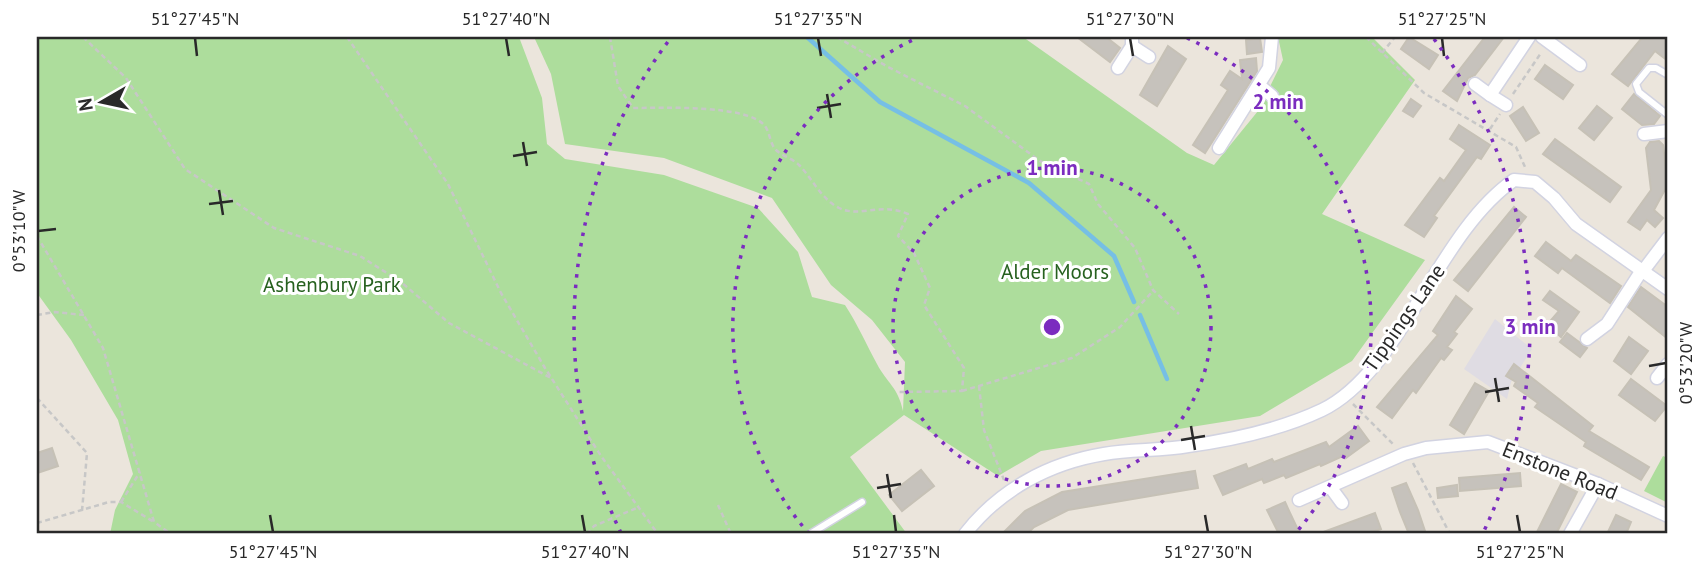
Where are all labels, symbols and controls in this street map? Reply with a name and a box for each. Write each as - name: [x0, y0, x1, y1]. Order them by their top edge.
- text: 51°27'45"N: [151, 7, 239, 30]
- text: 51°27'40"N: [462, 7, 550, 30]
- text: 51°27'35"N: [774, 7, 862, 30]
- text: 51°27'30"N: [1086, 7, 1174, 30]
- text: 51°27'25"N: [1398, 7, 1486, 30]
- north arrow: [66, 66, 136, 136]
- text: 2 min: [1252, 88, 1304, 115]
- text: N: [72, 97, 98, 113]
- text: 1 min: [1026, 154, 1078, 181]
- text: 0°53'10"W: [7, 190, 30, 272]
- park label: Alder Moors: [1001, 258, 1109, 285]
- street label: Tippings Lane: [1356, 258, 1451, 377]
- park label: Ashenbury Park: [263, 271, 401, 298]
- text: 3 min: [1504, 313, 1556, 340]
- centre of rings: [1040, 315, 1064, 339]
- text: 0°53'20"W: [1674, 322, 1697, 404]
- street label: Enstone Road: [1499, 435, 1622, 506]
- text: 51°27'45"N: [229, 540, 317, 563]
- text: 51°27'40"N: [541, 540, 629, 563]
- text: 51°27'35"N: [852, 540, 940, 563]
- text: 51°27'30"N: [1164, 540, 1252, 563]
- text: 51°27'25"N: [1476, 540, 1564, 563]

